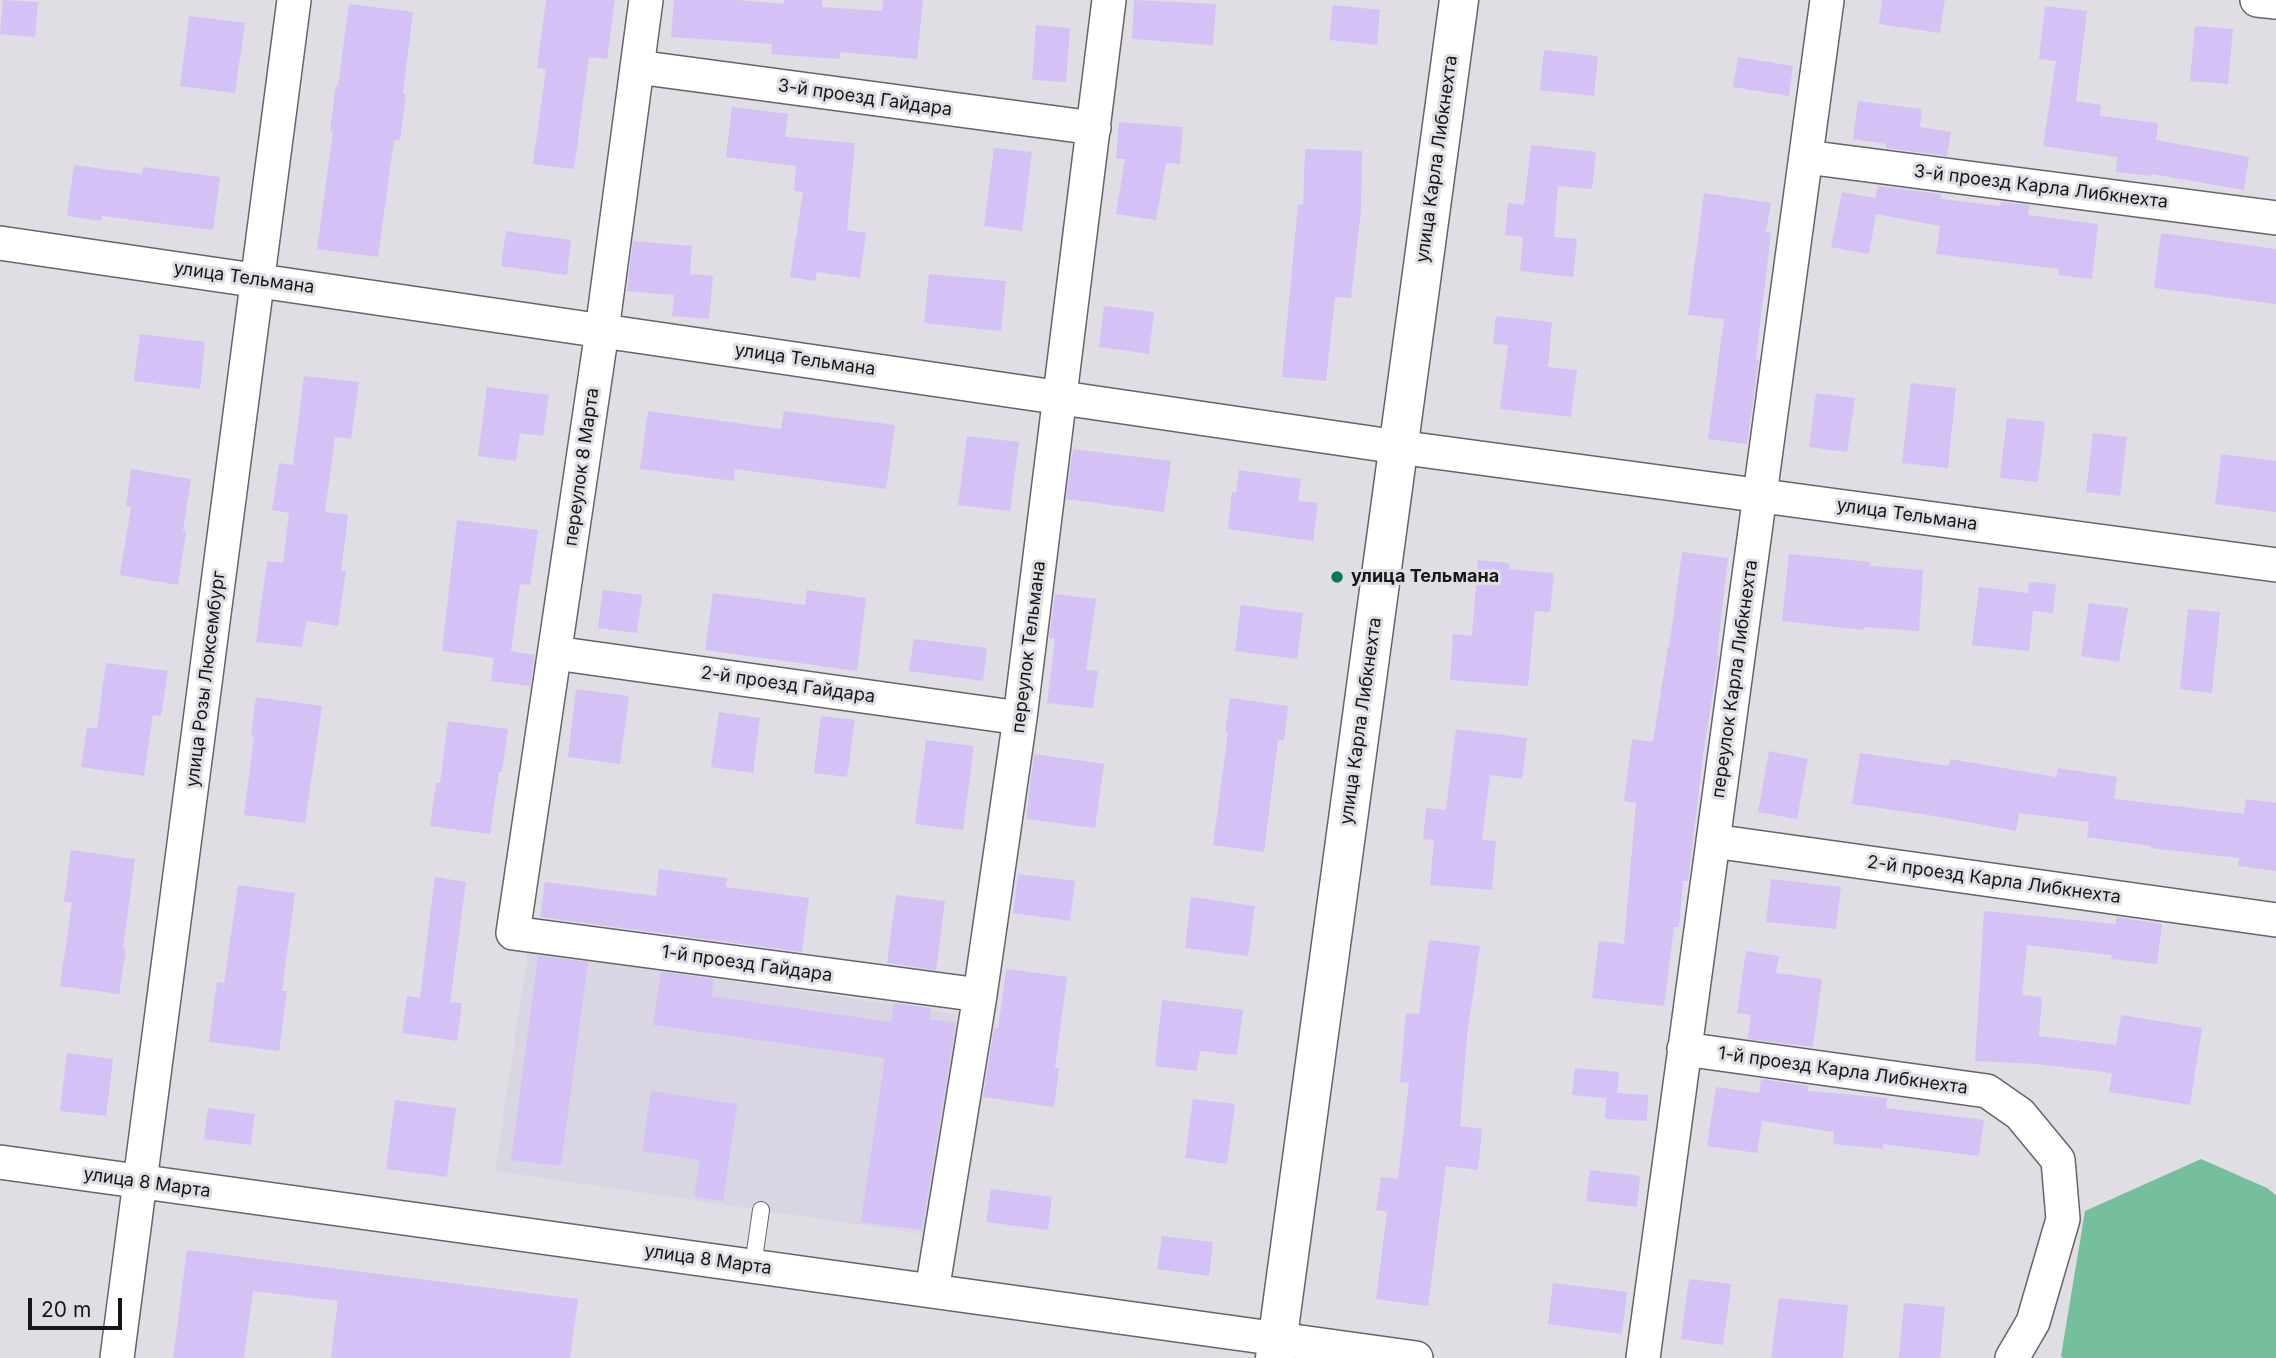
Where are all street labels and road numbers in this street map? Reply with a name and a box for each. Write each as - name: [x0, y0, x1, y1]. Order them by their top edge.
- street label: улица Карла Либкнехта: [1412, 54, 1462, 264]
- street label: 3-й проезд Гайдара: [776, 75, 954, 121]
- street label: 3-й проезд Карла Либкнехта: [1913, 161, 2169, 213]
- street label: улица Тельмана: [172, 257, 316, 299]
- street label: улица Тельмана: [733, 339, 877, 381]
- street label: переулок 8 Марта: [560, 386, 604, 548]
- street label: улица Тельмана: [1835, 494, 1979, 536]
- street label: переулок Карла Либкнехта: [1708, 559, 1762, 799]
- street label: переулок Тельмана: [1008, 560, 1050, 734]
- street label: улица Розы Люксембург: [182, 570, 230, 788]
- street label: улица Карла Либкнехта: [1336, 616, 1386, 826]
- street label: 2-й проезд Гайдара: [700, 662, 876, 708]
- street label: 2-й проезд Карла Либкнехта: [1866, 852, 2122, 908]
- street label: 1-й проезд Гайдара: [660, 941, 834, 987]
- street label: 1-й проезд Карла Либкнехта: [1717, 1043, 1969, 1099]
- street label: улица 8 Марта: [82, 1163, 212, 1203]
- street label: улица 8 Марта: [643, 1240, 773, 1280]

